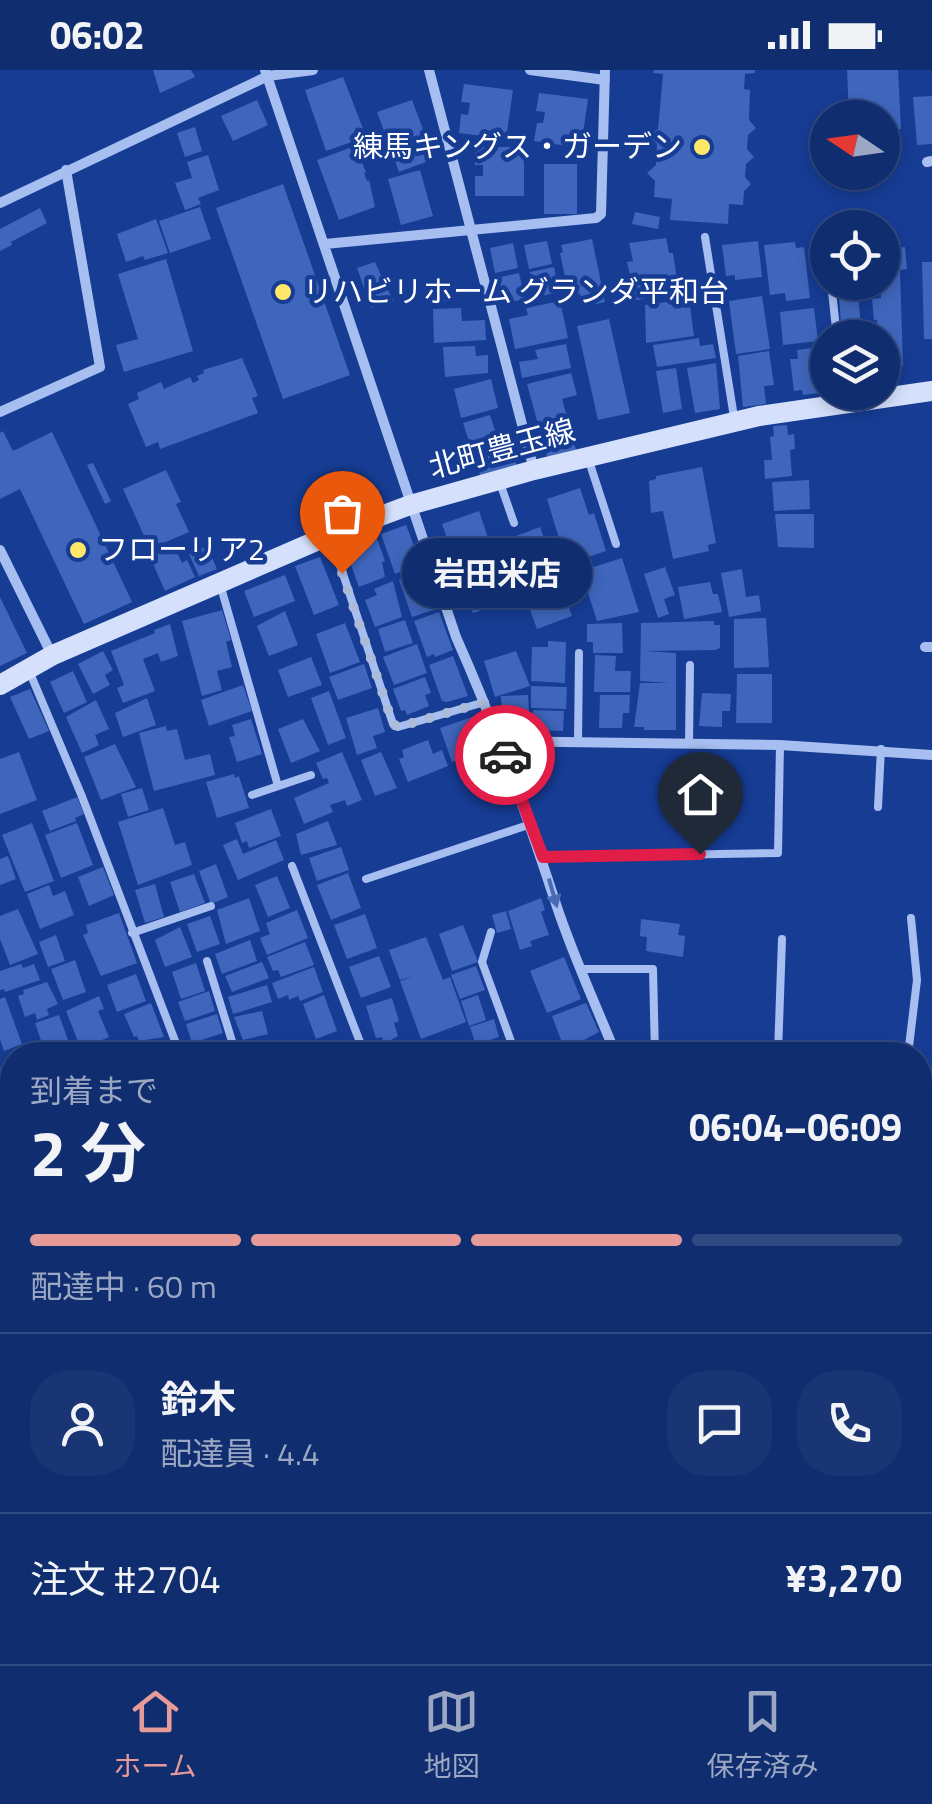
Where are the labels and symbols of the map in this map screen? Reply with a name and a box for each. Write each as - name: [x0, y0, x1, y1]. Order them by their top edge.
- north arrow: [810, 100, 900, 190]
- place label: 練馬キングス・ガーデン: [353, 123, 682, 169]
- marker: 練馬キングス・ガーデン: [691, 136, 713, 158]
- place label: リハビリホーム グランダ平和台: [303, 268, 729, 314]
- marker: リハビリホーム グランダ平和台: [272, 281, 294, 303]
- street label: 北町豊玉線: [423, 406, 580, 490]
- pin: [300, 471, 385, 574]
- place label: フローリア2: [98, 526, 265, 572]
- callout: 岩田米店: [402, 538, 592, 608]
- marker: フローリア2: [67, 539, 89, 561]
- courier: [455, 705, 555, 805]
- pin: [658, 752, 743, 855]
- one-way arrow: [546, 878, 561, 909]

